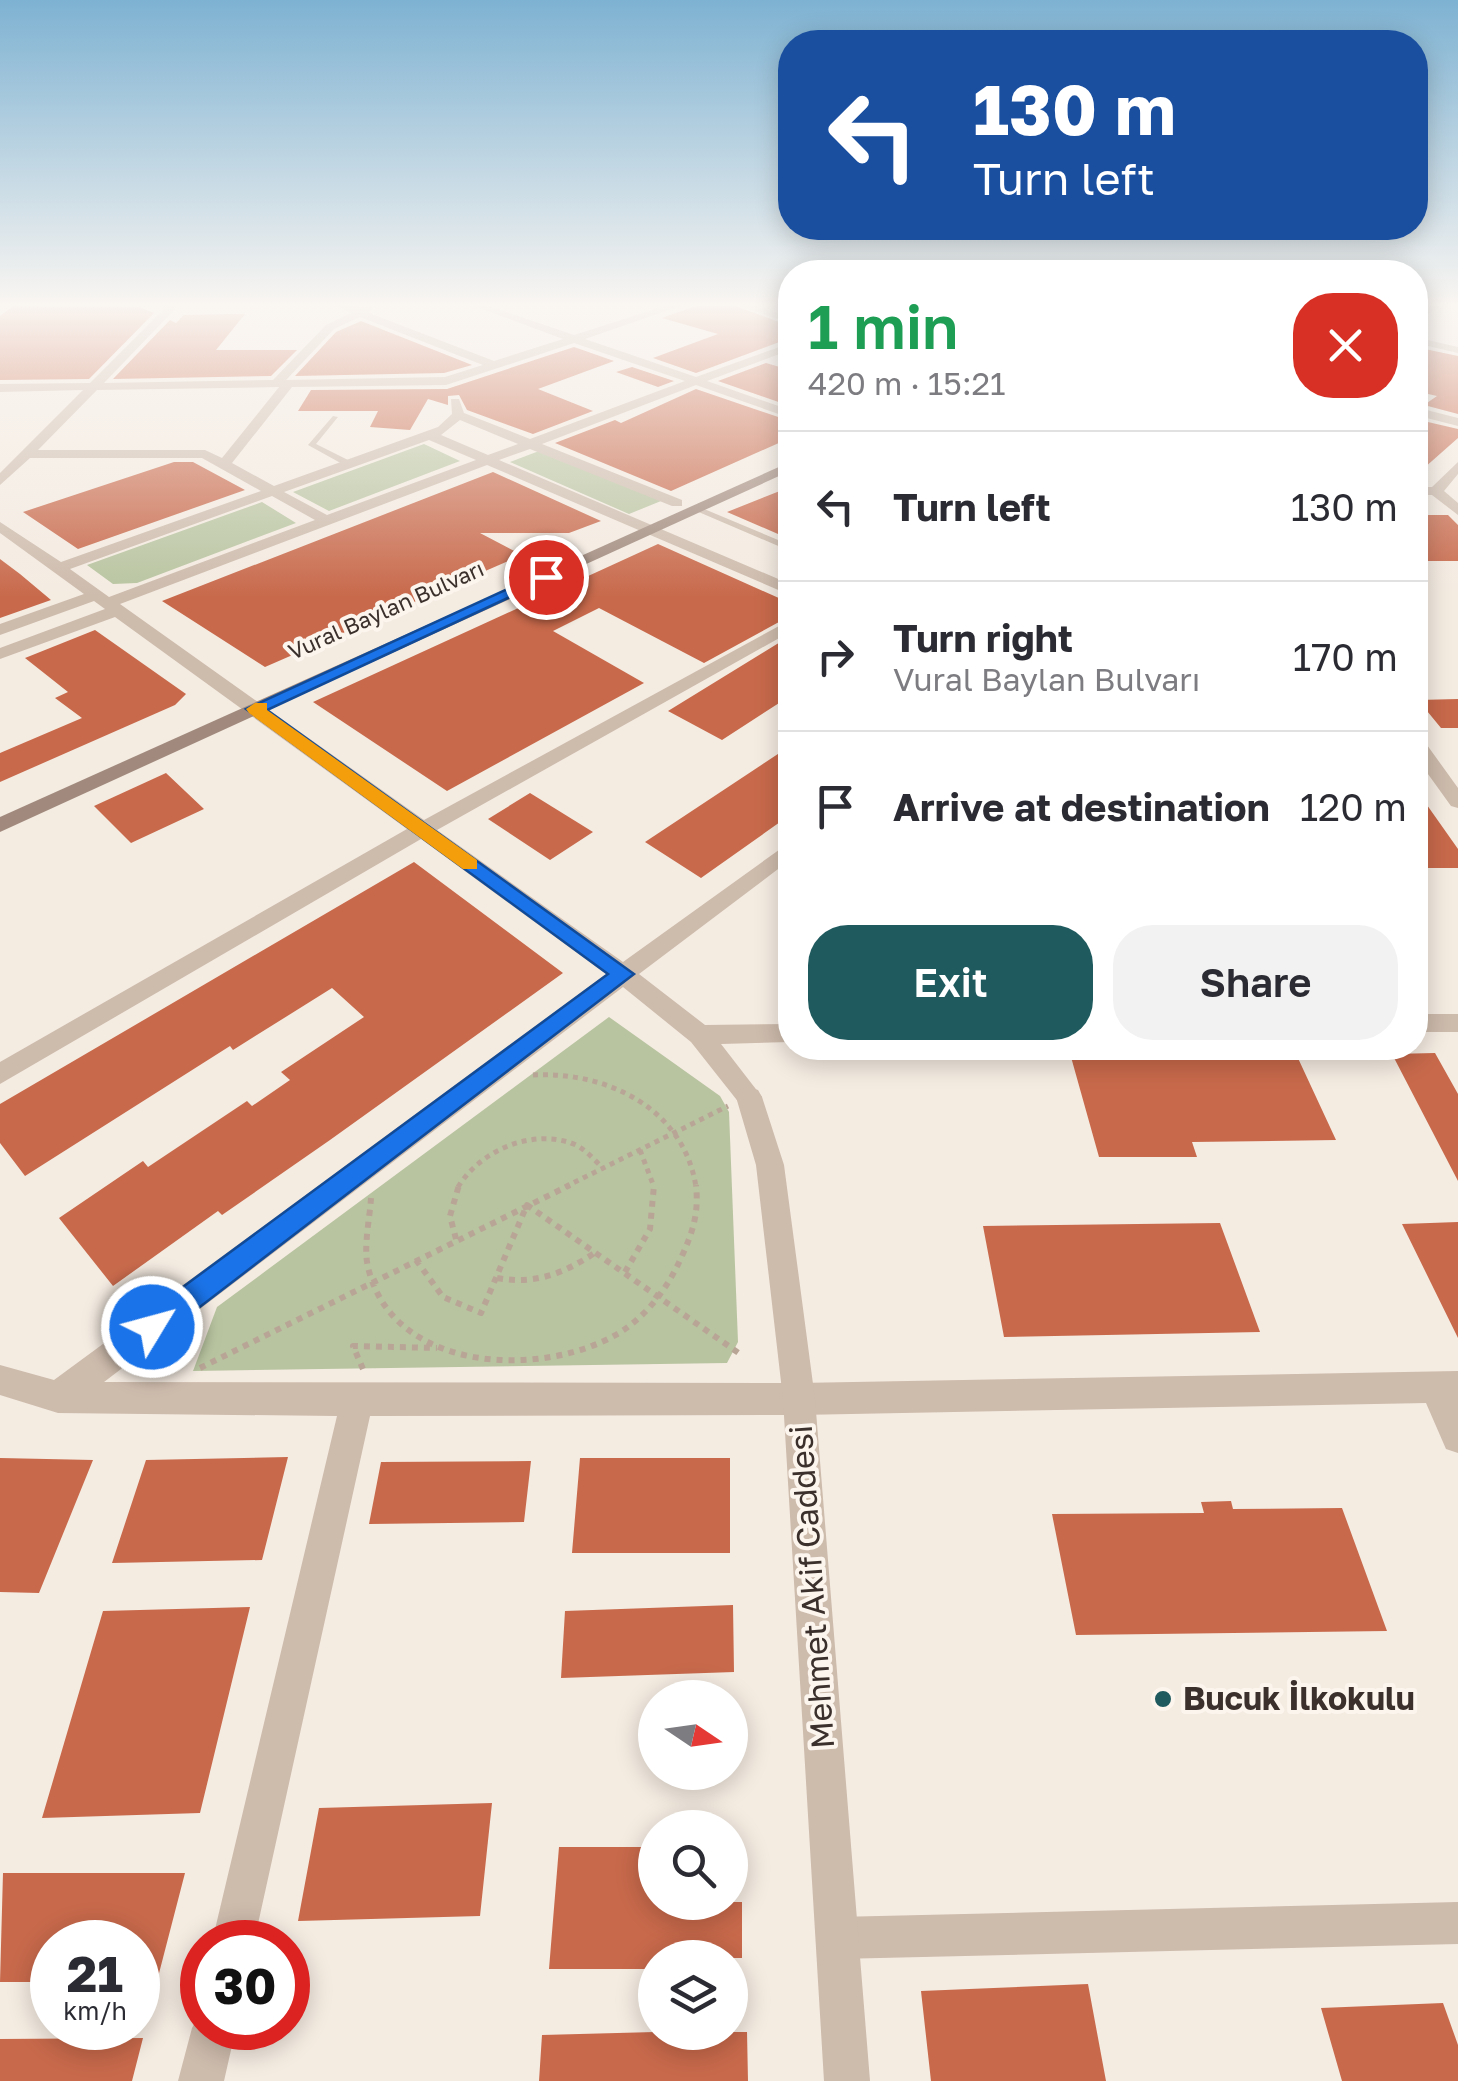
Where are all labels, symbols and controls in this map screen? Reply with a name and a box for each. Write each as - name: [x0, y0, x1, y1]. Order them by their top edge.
- text: 130 m: [973, 66, 1176, 150]
- icon: left: [808, 70, 938, 200]
- text: Turn left: [973, 151, 1155, 205]
- text: 1 min: [808, 290, 958, 362]
- button: close: [1293, 293, 1398, 398]
- text: 420 m · 15:21: [808, 364, 1006, 402]
- icon: left: [808, 479, 863, 534]
- text: Turn left: [893, 484, 1051, 529]
- text: 130 m: [1291, 484, 1398, 529]
- pin: [504, 535, 589, 620]
- icon: arrive: [519, 550, 574, 605]
- street label: Vural Baylan Bulvarı: [284, 554, 488, 665]
- text: Turn right: [893, 615, 1073, 660]
- icon: right: [808, 629, 863, 684]
- text: 170 m: [1293, 634, 1398, 679]
- text: Vural Baylan Bulvarı: [893, 660, 1200, 698]
- icon: arrive: [808, 779, 863, 834]
- text: Arrive at destination: [893, 784, 1270, 829]
- text: 120 m: [1300, 784, 1407, 829]
- button: Exit: [808, 925, 1093, 1040]
- button: Share: [1113, 925, 1398, 1040]
- position arrow: [100, 1275, 204, 1379]
- street label: Mehmet Akif Caddesi: [781, 1424, 841, 1750]
- place label: Bucuk İlkokulu: [1183, 1679, 1415, 1717]
- north arrow: [638, 1680, 748, 1790]
- map controls: [638, 1680, 748, 2050]
- marker: Bucuk İlkokulu: [1152, 1688, 1174, 1710]
- button: search: [638, 1810, 748, 1920]
- speed limit sign: 30: [180, 1920, 310, 2050]
- button: layers: [638, 1940, 748, 2050]
- text: 21: [67, 1943, 123, 2003]
- text: km/h: [63, 1995, 127, 2026]

